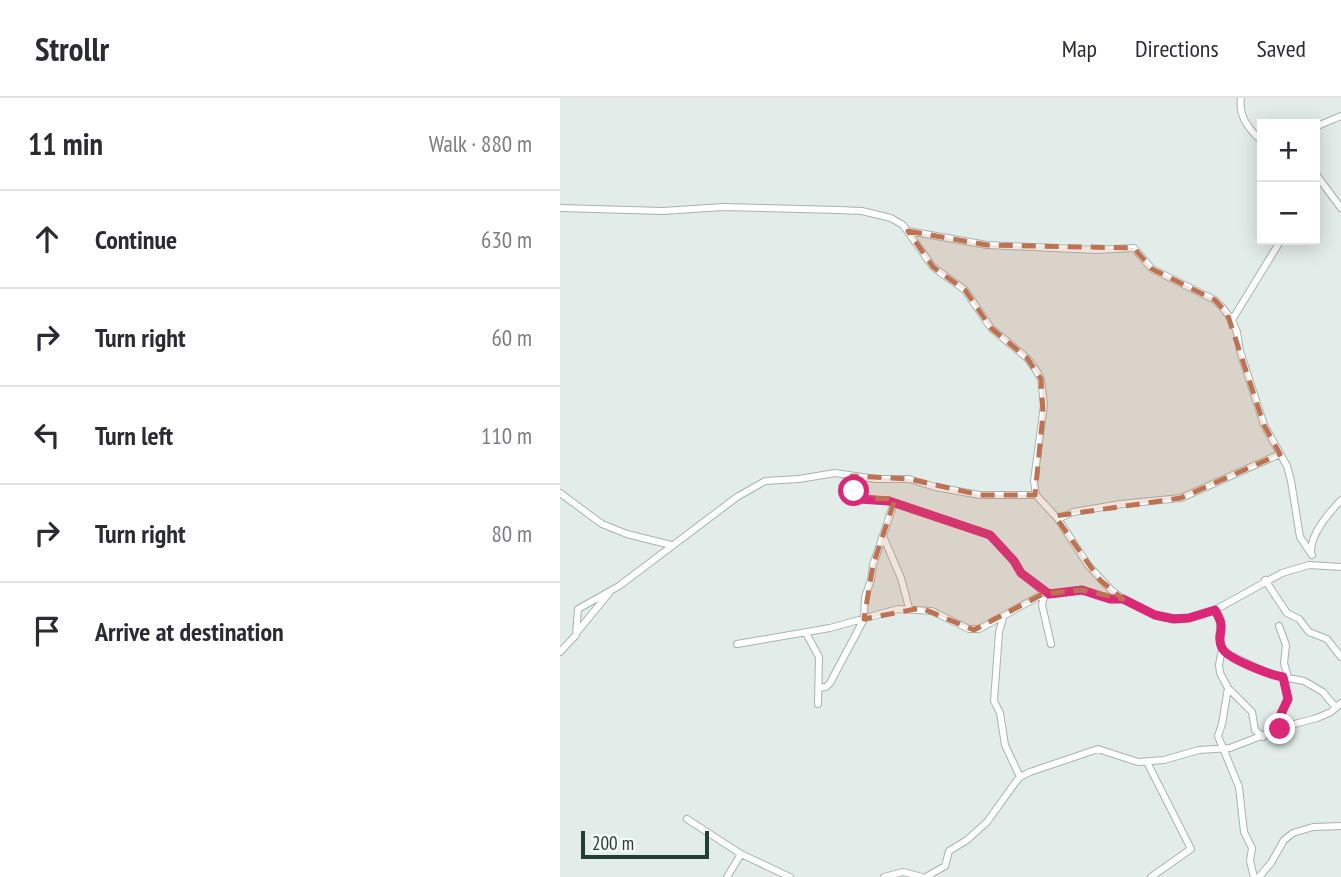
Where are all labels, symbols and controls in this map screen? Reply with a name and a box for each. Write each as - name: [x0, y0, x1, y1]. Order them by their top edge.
- text: Strollr: [35, 27, 109, 70]
- text: Map: [1062, 33, 1097, 64]
- text: Directions: [1135, 33, 1219, 64]
- text: Saved: [1257, 33, 1306, 64]
- map controls: [1257, 119, 1320, 245]
- button: +: [1257, 119, 1320, 182]
- text: 11 min: [28, 124, 103, 163]
- text: Walk · 880 m: [429, 129, 532, 158]
- button: −: [1257, 182, 1320, 245]
- icon: ahead: [28, 220, 66, 258]
- text: Continue: [95, 223, 177, 256]
- text: 630 m: [481, 225, 532, 254]
- icon: right: [28, 318, 66, 356]
- text: Turn right: [95, 321, 186, 354]
- text: 60 m: [491, 323, 532, 352]
- icon: left: [28, 416, 66, 454]
- text: Turn left: [95, 419, 173, 452]
- text: 110 m: [481, 421, 532, 450]
- route start: [838, 475, 869, 506]
- icon: right: [28, 514, 66, 552]
- text: Turn right: [95, 517, 186, 550]
- text: 80 m: [491, 519, 532, 548]
- icon: arrive: [28, 612, 66, 650]
- text: Arrive at destination: [95, 615, 284, 648]
- route end: [1264, 713, 1295, 744]
- scale bar: [581, 828, 709, 860]
- text: 200 m: [592, 831, 634, 855]

